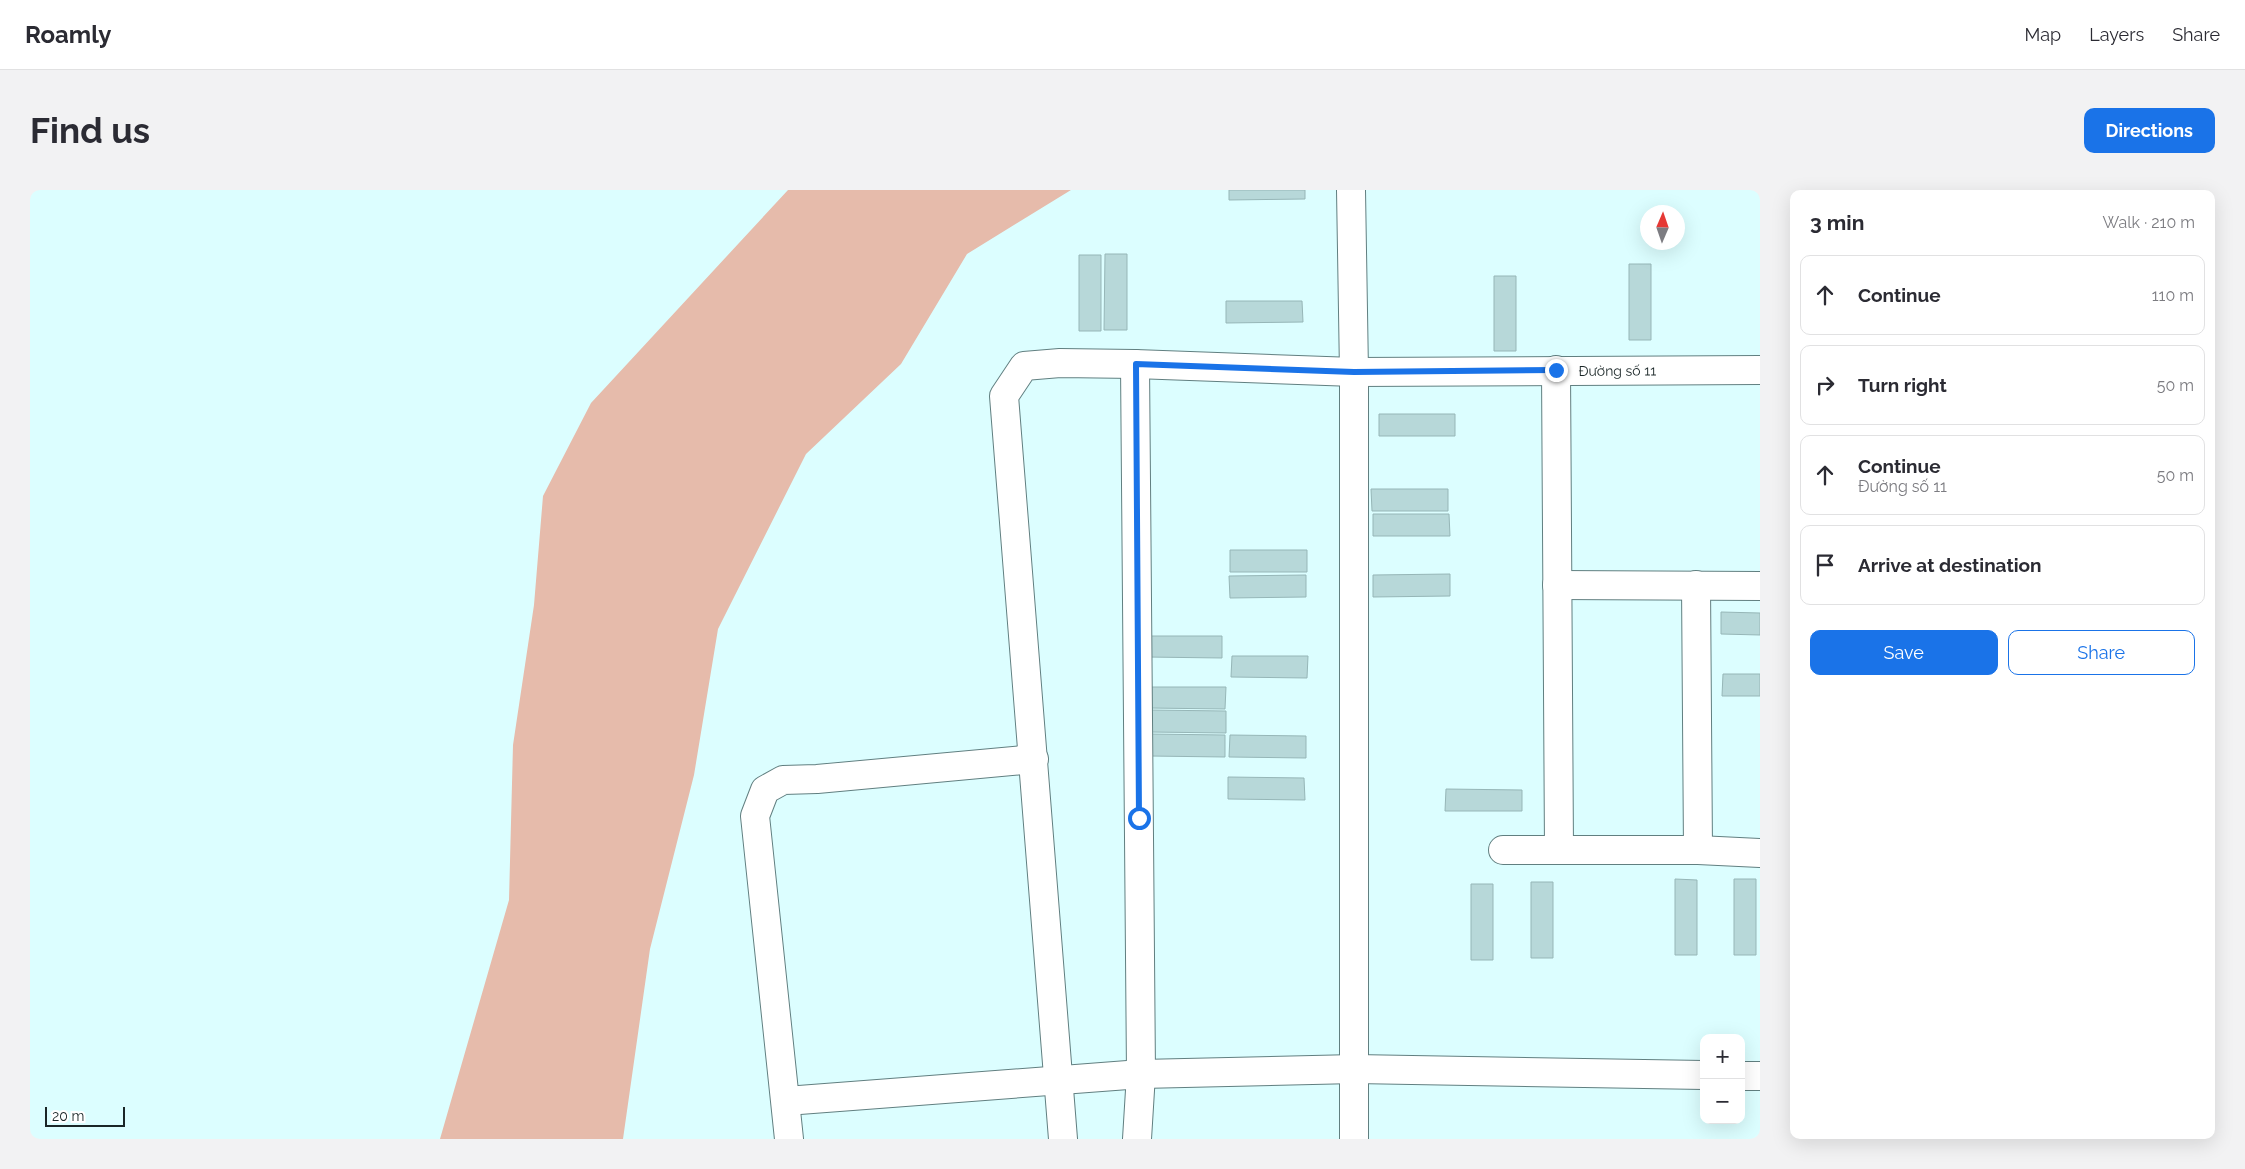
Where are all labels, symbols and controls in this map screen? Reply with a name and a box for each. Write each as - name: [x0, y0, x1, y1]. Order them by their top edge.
- text: Roamly: [25, 20, 111, 49]
- text: Map: [2025, 24, 2061, 45]
- text: Layers: [2089, 24, 2144, 45]
- text: Share: [2172, 24, 2220, 45]
- button: Directions: [2084, 108, 2215, 153]
- text: Find us: [30, 110, 150, 151]
- north arrow: [1640, 205, 1685, 250]
- text: 3 min: [1810, 210, 1864, 235]
- text: Walk · 210 m: [2103, 213, 2195, 232]
- icon: ahead: [1811, 281, 1839, 309]
- text: Continue: [1858, 284, 1941, 306]
- text: 110 m: [2152, 286, 2194, 305]
- route end: [1545, 359, 1568, 382]
- street label: Đường số 11: [1578, 363, 1656, 379]
- icon: right: [1811, 371, 1839, 399]
- text: Turn right: [1858, 374, 1947, 396]
- text: 50 m: [2157, 376, 2194, 395]
- text: Continue: [1858, 455, 1941, 477]
- icon: ahead: [1811, 461, 1839, 489]
- text: 50 m: [2157, 466, 2194, 485]
- text: Đường số 11: [1858, 477, 1947, 496]
- icon: arrive: [1811, 551, 1839, 579]
- text: Arrive at destination: [1858, 554, 2042, 576]
- button: Save: [1810, 630, 1998, 675]
- button: Share: [2008, 630, 2195, 675]
- route start: [1128, 807, 1151, 830]
- map controls: [1700, 1034, 1745, 1124]
- button: +: [1700, 1034, 1745, 1079]
- button: −: [1700, 1079, 1745, 1124]
- scale bar: [45, 1104, 125, 1127]
- text: 20 m: [52, 1108, 84, 1124]

